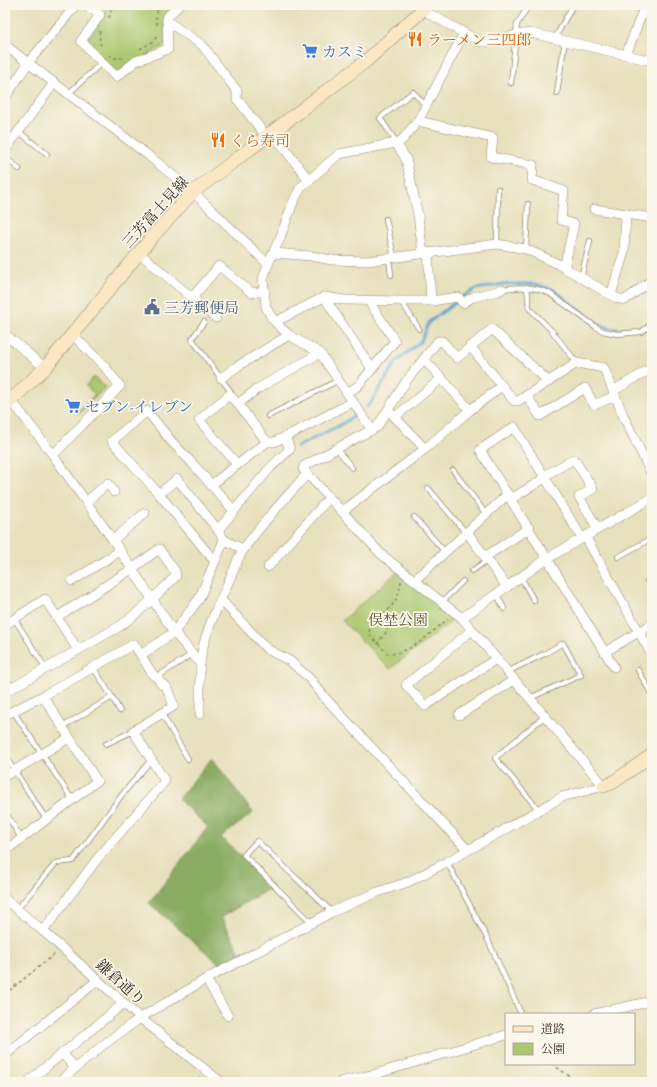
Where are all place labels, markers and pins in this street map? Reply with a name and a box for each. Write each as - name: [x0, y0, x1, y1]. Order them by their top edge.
- restaurant icon: ラーメン三四郎: [406, 30, 424, 48]
- place label: ラーメン三四郎: [427, 30, 531, 49]
- supermarket icon: カスミ: [301, 42, 319, 60]
- place label: カスミ: [322, 42, 367, 61]
- restaurant icon: くら寿司: [209, 131, 227, 149]
- place label: くら寿司: [230, 131, 290, 150]
- public building icon: 三芳郵便局: [143, 298, 161, 316]
- place label: 三芳郵便局: [164, 298, 239, 317]
- supermarket icon: セブン-イレブン: [64, 397, 82, 415]
- place label: セブン-イレブン: [85, 397, 193, 416]

